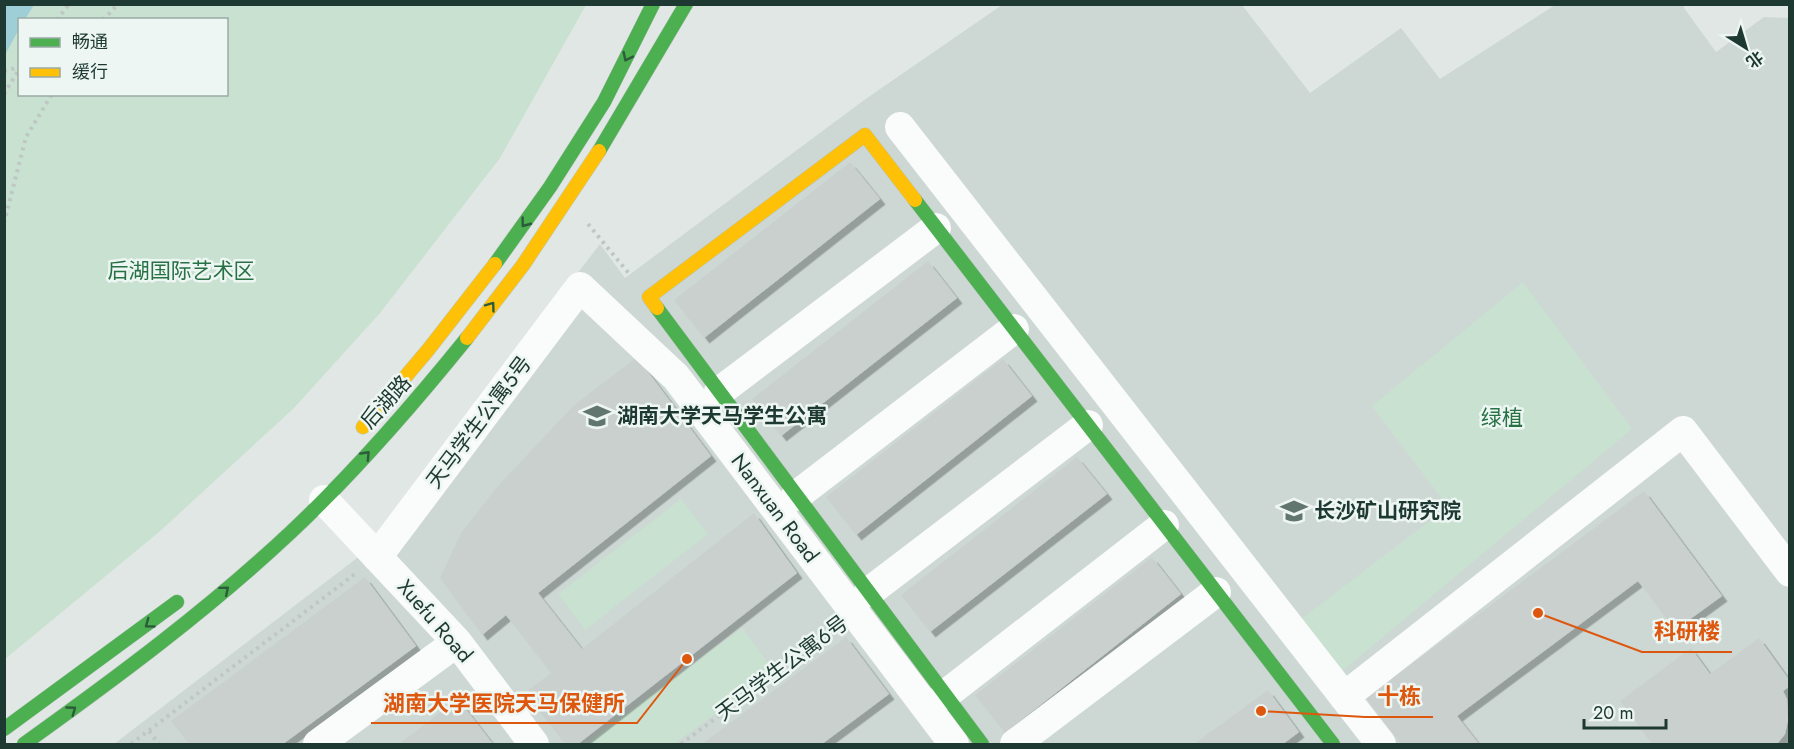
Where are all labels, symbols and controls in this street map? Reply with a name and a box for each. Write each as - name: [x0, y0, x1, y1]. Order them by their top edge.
- legend: [18, 18, 228, 96]
- north arrow: [1716, 18, 1776, 78]
- text: 畅通: [72, 29, 108, 55]
- text: 北: [1741, 46, 1768, 74]
- one-way arrow: [623, 51, 634, 61]
- text: 缓行: [72, 59, 108, 85]
- one-way arrow: [521, 216, 532, 227]
- park label: 后湖国际艺术区: [108, 256, 255, 286]
- one-way arrow: [484, 302, 495, 313]
- street label: 天马学生公寓5号: [419, 350, 539, 494]
- street label: 后湖路: [354, 369, 418, 435]
- school or university icon: 湖南大学天马学生公寓: [582, 401, 612, 431]
- place label: 湖南大学天马学生公寓: [617, 401, 827, 431]
- park label: 绿植: [1481, 403, 1523, 433]
- street label: Nanxuan Road: [724, 447, 826, 569]
- one-way arrow: [359, 451, 370, 462]
- school or university icon: 长沙矿山研究院: [1279, 496, 1309, 526]
- place label: 长沙矿山研究院: [1314, 496, 1461, 526]
- street label: Xuefu Road: [390, 573, 480, 669]
- one-way arrow: [218, 586, 229, 597]
- street label: 天马学生公寓6号: [709, 608, 855, 728]
- callout: 科研楼: [1642, 612, 1732, 652]
- text: 科研楼: [1654, 615, 1720, 647]
- one-way arrow: [144, 616, 155, 627]
- callout: 十栋: [1365, 677, 1433, 717]
- text: 十栋: [1377, 680, 1421, 712]
- callout: 湖南大学医院天马保健所: [371, 683, 637, 723]
- text: 湖南大学医院天马保健所: [383, 687, 625, 719]
- scale bar: [1584, 692, 1666, 730]
- text: 20 m: [1593, 700, 1633, 726]
- one-way arrow: [65, 706, 76, 717]

